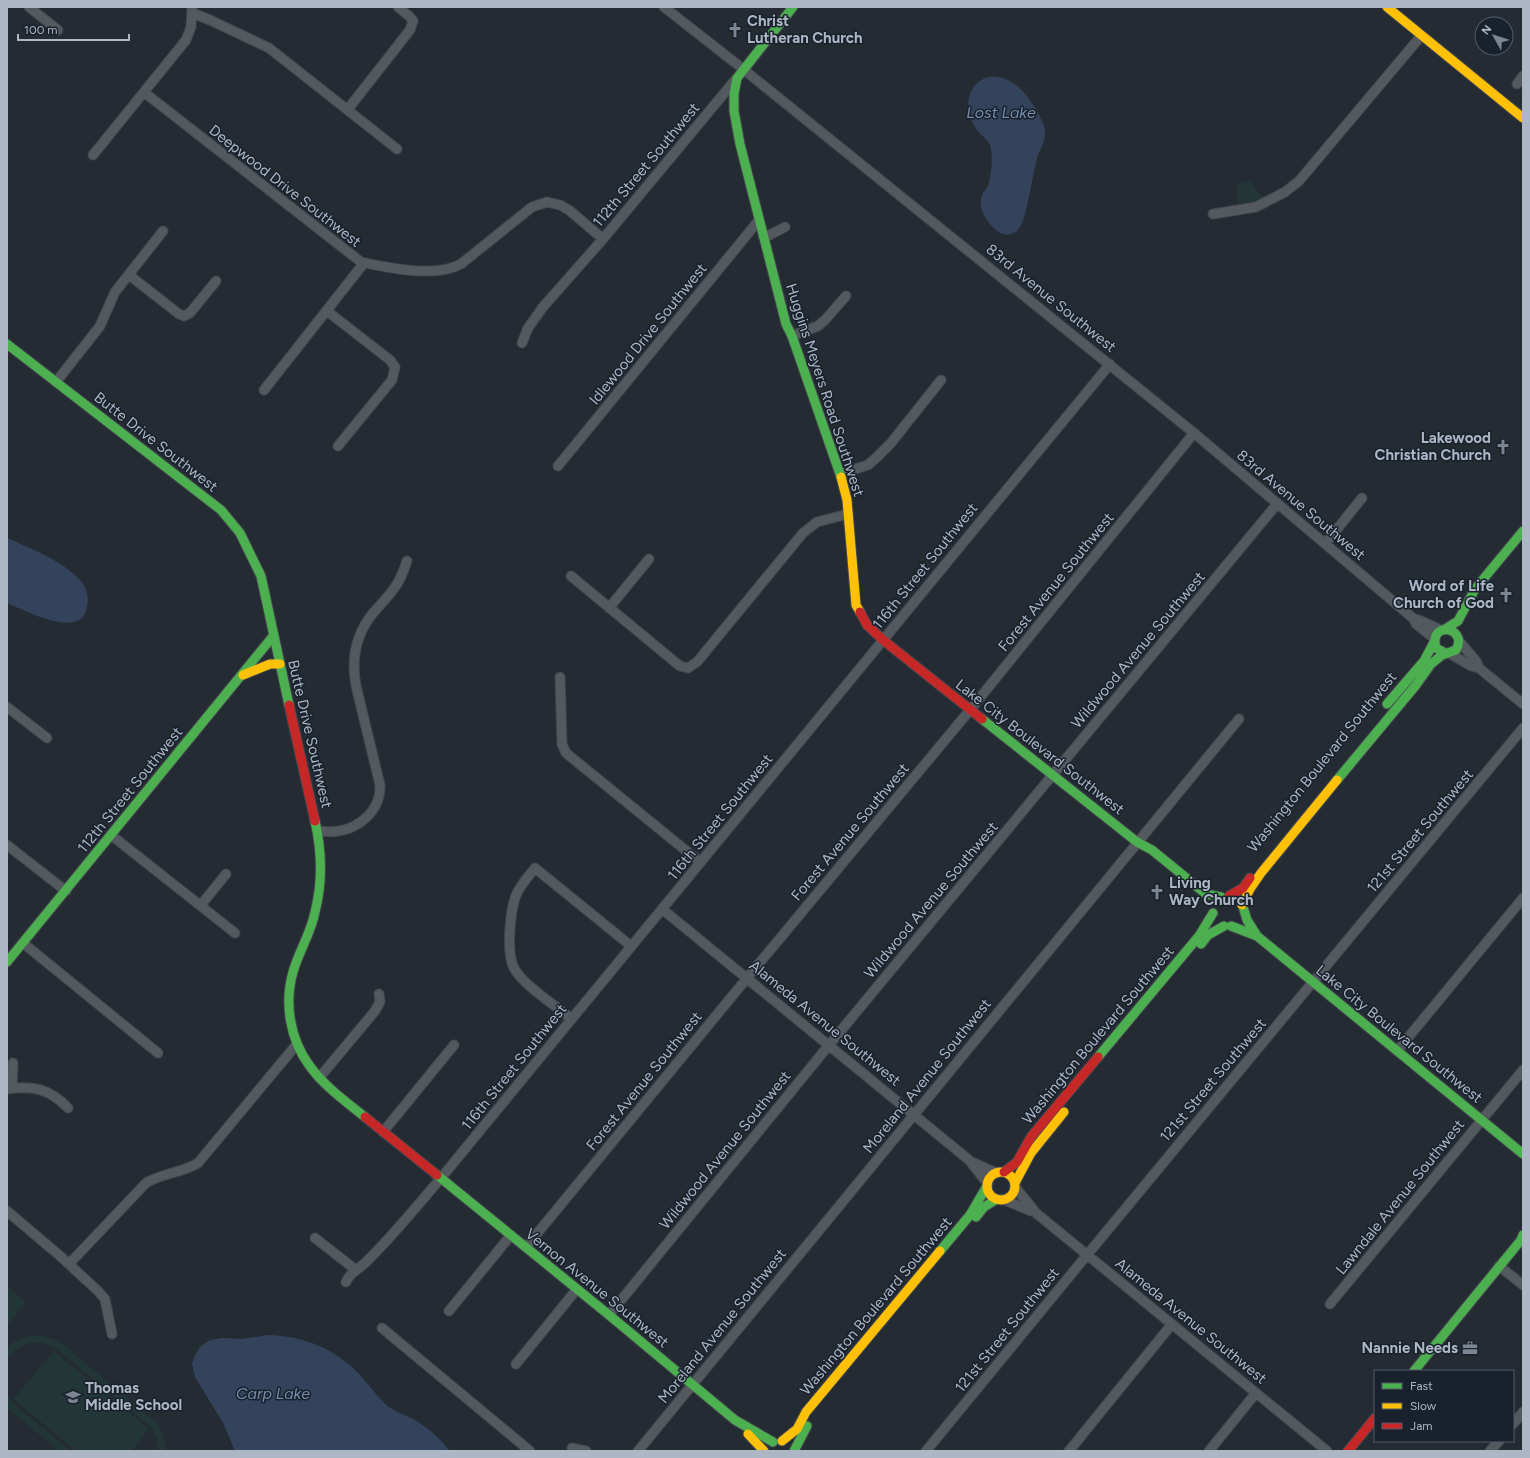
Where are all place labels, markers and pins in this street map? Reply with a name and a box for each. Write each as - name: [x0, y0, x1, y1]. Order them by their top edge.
- place label: Christ Lutheran Church: [747, 12, 863, 47]
- church icon: Christ Lutheran Church: [726, 21, 744, 39]
- place label: Lakewood Christian Church: [1375, 429, 1491, 464]
- church icon: Lakewood Christian Church: [1494, 438, 1512, 456]
- place label: Word of Life Church of God: [1393, 577, 1495, 612]
- church icon: Word of Life Church of God: [1497, 586, 1515, 604]
- place label: Living Way Church: [1169, 874, 1254, 909]
- church icon: Living Way Church: [1148, 883, 1166, 901]
- place label: Nannie Needs: [1361, 1339, 1458, 1357]
- office icon: Nannie Needs: [1461, 1339, 1479, 1357]
- place label: Thomas Middle School: [85, 1379, 182, 1414]
- school or university icon: Thomas Middle School: [64, 1388, 82, 1406]

